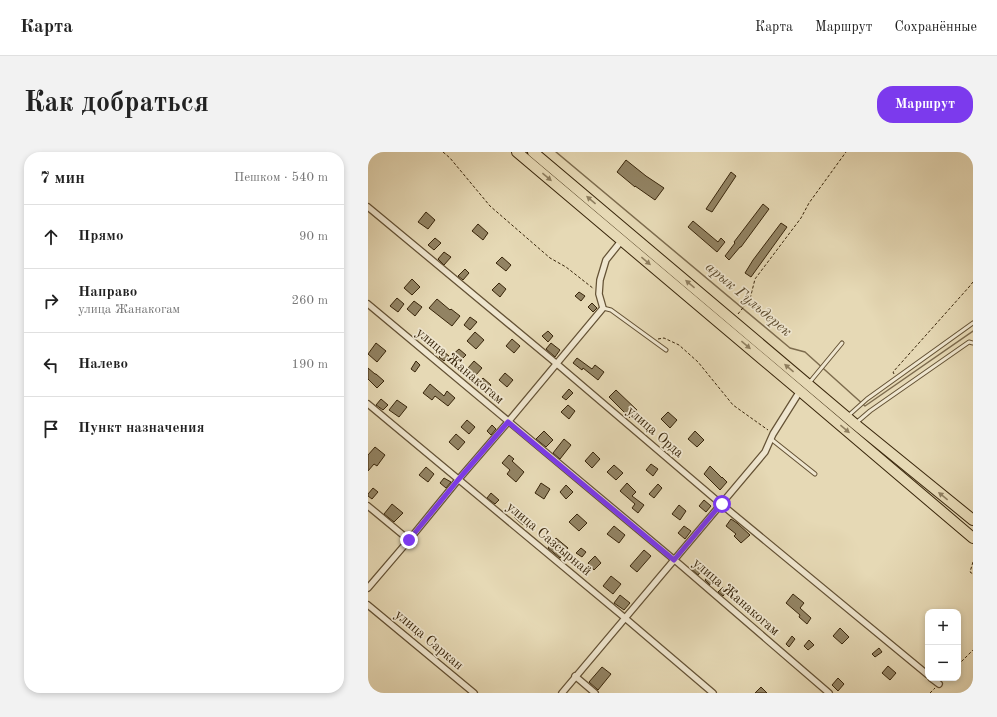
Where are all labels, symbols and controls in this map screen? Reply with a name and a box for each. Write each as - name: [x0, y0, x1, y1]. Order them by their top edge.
- text: Карта: [20, 18, 73, 37]
- text: Карта: [755, 20, 793, 34]
- text: Маршрут: [815, 20, 872, 34]
- text: Сохранённые: [894, 20, 977, 34]
- button: Маршрут: [877, 86, 973, 123]
- text: Как добраться: [24, 90, 209, 118]
- text: 7 мин: [40, 170, 85, 187]
- text: Пешком · 540 m: [234, 171, 328, 184]
- one-way arrow: [542, 173, 552, 182]
- one-way arrow: [585, 196, 596, 205]
- icon: ahead: [40, 226, 62, 248]
- text: Прямо: [78, 229, 124, 244]
- text: 90 m: [299, 230, 328, 243]
- one-way arrow: [641, 256, 652, 265]
- water label: арык Гульдерек: [702, 260, 794, 340]
- one-way arrow: [684, 279, 695, 288]
- text: Направо: [78, 285, 137, 300]
- icon: right: [40, 290, 62, 312]
- text: 260 m: [291, 294, 328, 307]
- text: улица Жанакогам: [78, 303, 180, 316]
- street label: улица Жанакогам: [413, 325, 507, 407]
- one-way arrow: [740, 340, 751, 349]
- icon: left: [40, 354, 62, 376]
- text: Налево: [78, 357, 128, 372]
- text: 190 m: [291, 358, 328, 371]
- one-way arrow: [783, 364, 794, 373]
- street label: улица Орда: [624, 404, 686, 460]
- icon: arrive: [40, 418, 62, 440]
- text: Пункт назначения: [78, 421, 205, 436]
- one-way arrow: [840, 424, 850, 433]
- one-way arrow: [937, 491, 948, 500]
- route start: [713, 495, 731, 513]
- street label: улица Сазсырнай: [504, 500, 594, 578]
- route end: [400, 531, 418, 549]
- street label: улица Жанакогам: [690, 556, 782, 638]
- street label: улица Саркан: [392, 607, 466, 673]
- map controls: [925, 609, 961, 681]
- button: +: [925, 609, 961, 645]
- button: −: [925, 645, 961, 681]

